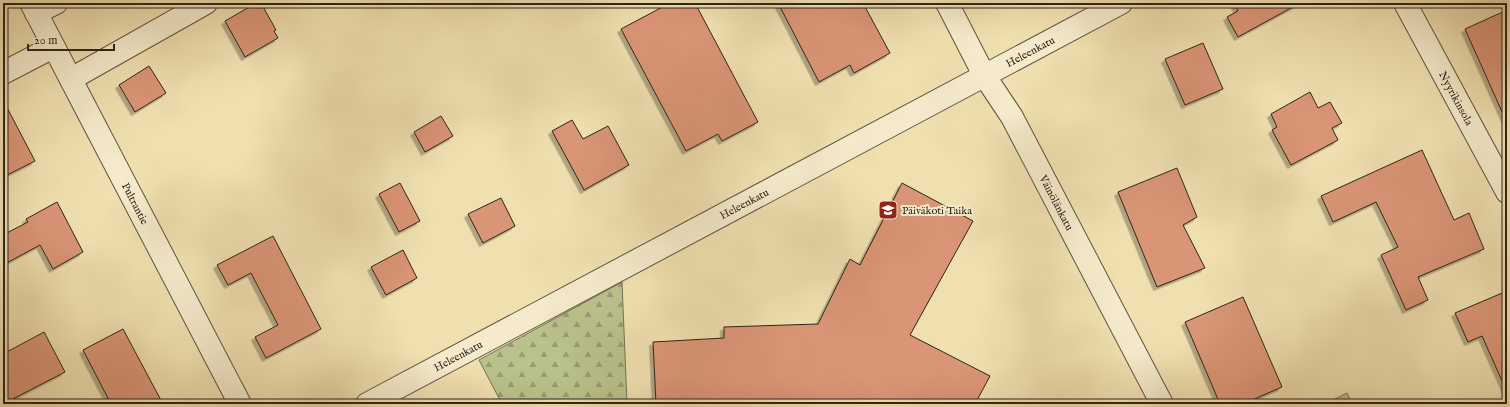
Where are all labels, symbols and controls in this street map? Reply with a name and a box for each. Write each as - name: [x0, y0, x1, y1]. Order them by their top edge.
- scale bar: [28, 26, 114, 52]
- text: 20 m: [34, 33, 57, 48]
- street label: Heleenkatu: [1004, 33, 1058, 71]
- street label: Nyyrikinsola: [1435, 69, 1476, 128]
- street label: Väinölänkatu: [1035, 172, 1076, 233]
- street label: Pultrantie: [118, 181, 151, 227]
- street label: Heleenkatu: [718, 186, 772, 223]
- school or university icon: Päiväkoti Taika: [877, 199, 899, 221]
- place label: Päiväkoti Taika: [902, 204, 972, 218]
- street label: Heleenkatu: [432, 338, 486, 375]

